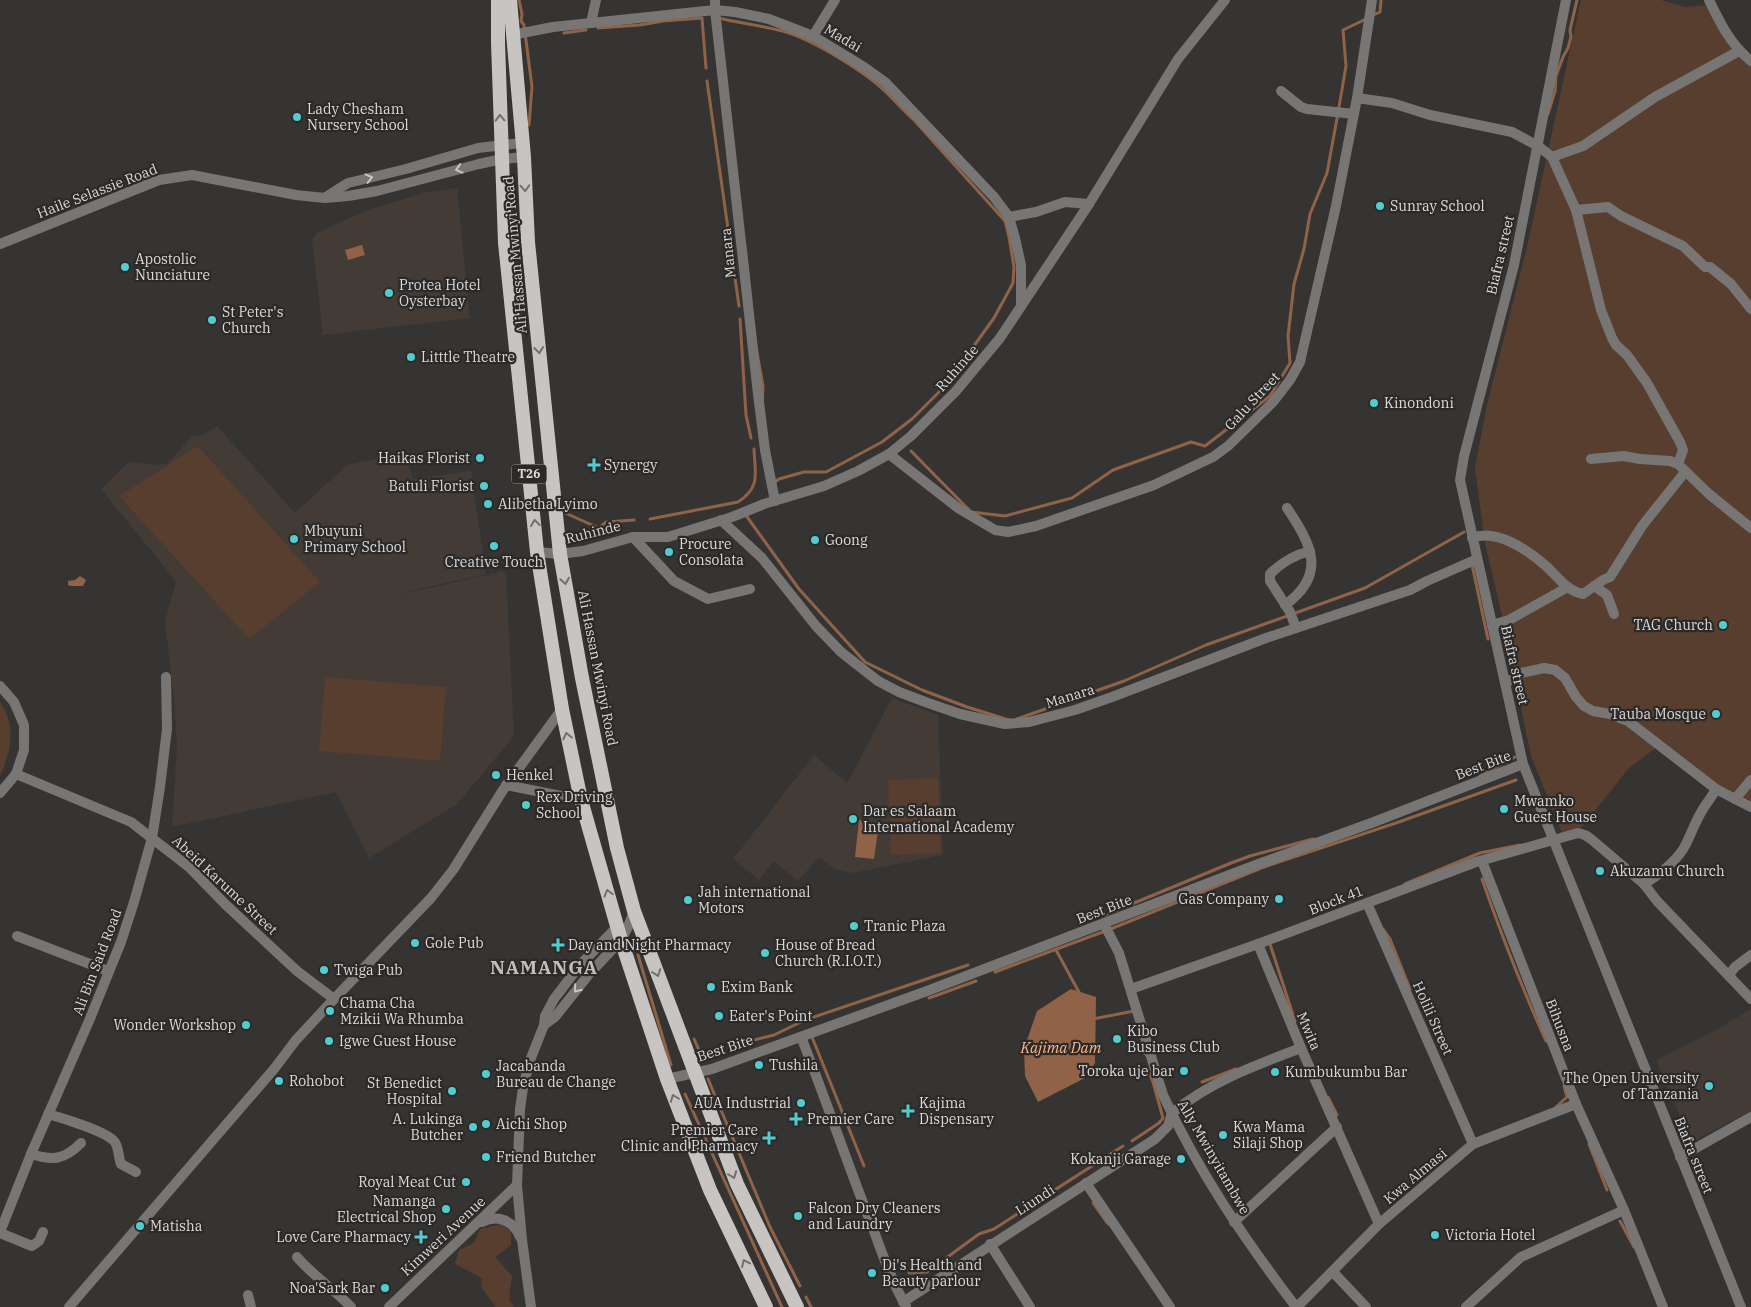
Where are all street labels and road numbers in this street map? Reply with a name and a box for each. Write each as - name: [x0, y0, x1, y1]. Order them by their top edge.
- street label: Madai: [821, 20, 865, 56]
- street label: Haile Selassie Road: [34, 160, 160, 222]
- street label: Ali Hassan Mwinyi Road: [499, 175, 531, 335]
- street label: Biafra street: [1482, 213, 1518, 297]
- street label: Manara: [716, 227, 740, 279]
- street label: Ruhinde: [932, 341, 982, 395]
- street label: Galu Street: [1220, 368, 1284, 434]
- road number: T26: [512, 464, 546, 484]
- street label: Ruhinde: [564, 516, 622, 548]
- street label: Ali Hassan Mwinyi Road: [574, 589, 622, 748]
- street label: Biafra street: [1497, 623, 1533, 707]
- street label: Manara: [1043, 680, 1097, 712]
- street label: Best Bite: [1453, 746, 1513, 784]
- street label: Abeid Karume Street: [169, 831, 282, 939]
- street label: Block 41: [1306, 881, 1366, 919]
- street label: Best Bite: [1074, 890, 1134, 928]
- street label: Ali Bin Said Road: [68, 906, 126, 1018]
- street label: Holili Street: [1409, 978, 1457, 1058]
- street label: Bihusna: [1542, 996, 1578, 1054]
- street label: Mwita: [1293, 1009, 1325, 1053]
- street label: Best Bite: [695, 1030, 755, 1066]
- street label: Ally Mwinyitambwe: [1174, 1097, 1254, 1217]
- street label: Biafra street: [1670, 1114, 1718, 1196]
- street label: Kwa Almasi: [1380, 1144, 1450, 1208]
- street label: Liundi: [1012, 1181, 1058, 1219]
- street label: Kimweri Avenue: [397, 1192, 489, 1280]

